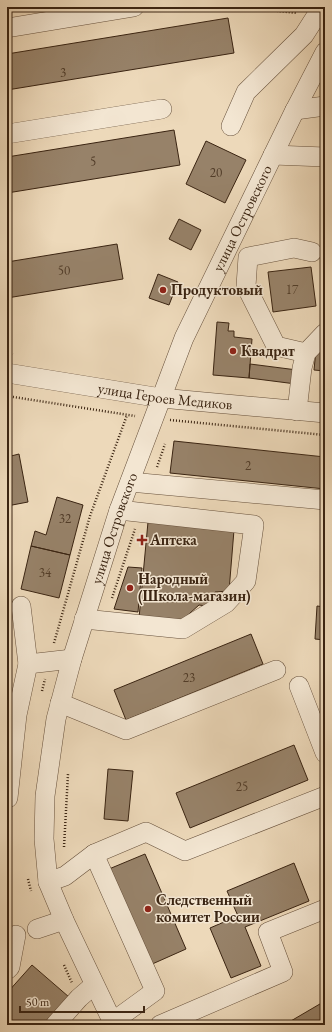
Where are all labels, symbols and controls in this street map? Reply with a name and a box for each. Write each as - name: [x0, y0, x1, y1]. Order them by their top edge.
- house number: 3: [60, 64, 66, 81]
- house number: 5: [90, 153, 96, 170]
- street label: улица Островского: [208, 161, 276, 274]
- house number: 20: [210, 164, 222, 181]
- house number: 50: [58, 262, 70, 279]
- place label: Продуктовый: [171, 280, 263, 299]
- house number: 17: [286, 281, 299, 298]
- marker: Продуктовый: [158, 285, 168, 295]
- place label: Квадрат: [241, 341, 295, 360]
- marker: Квадрат: [228, 346, 238, 356]
- street label: улица Героев Медиков: [97, 378, 233, 413]
- house number: 2: [245, 457, 252, 474]
- street label: улица Островского: [86, 470, 141, 586]
- house number: 32: [59, 510, 72, 527]
- place label: Аптека: [149, 530, 197, 549]
- marker: Аптека: [137, 535, 147, 545]
- house number: 34: [39, 564, 52, 581]
- place label: Народный (Школа-магазин): [138, 569, 251, 605]
- marker: Народный (Школа-магазин): [125, 583, 135, 593]
- house number: 23: [183, 669, 195, 686]
- house number: 25: [236, 778, 248, 795]
- place label: Следственный комитет России: [156, 890, 260, 926]
- marker: Следственный комитет России: [143, 904, 153, 914]
- scale bar: [20, 988, 144, 1014]
- text: 50 m: [26, 994, 50, 1010]

